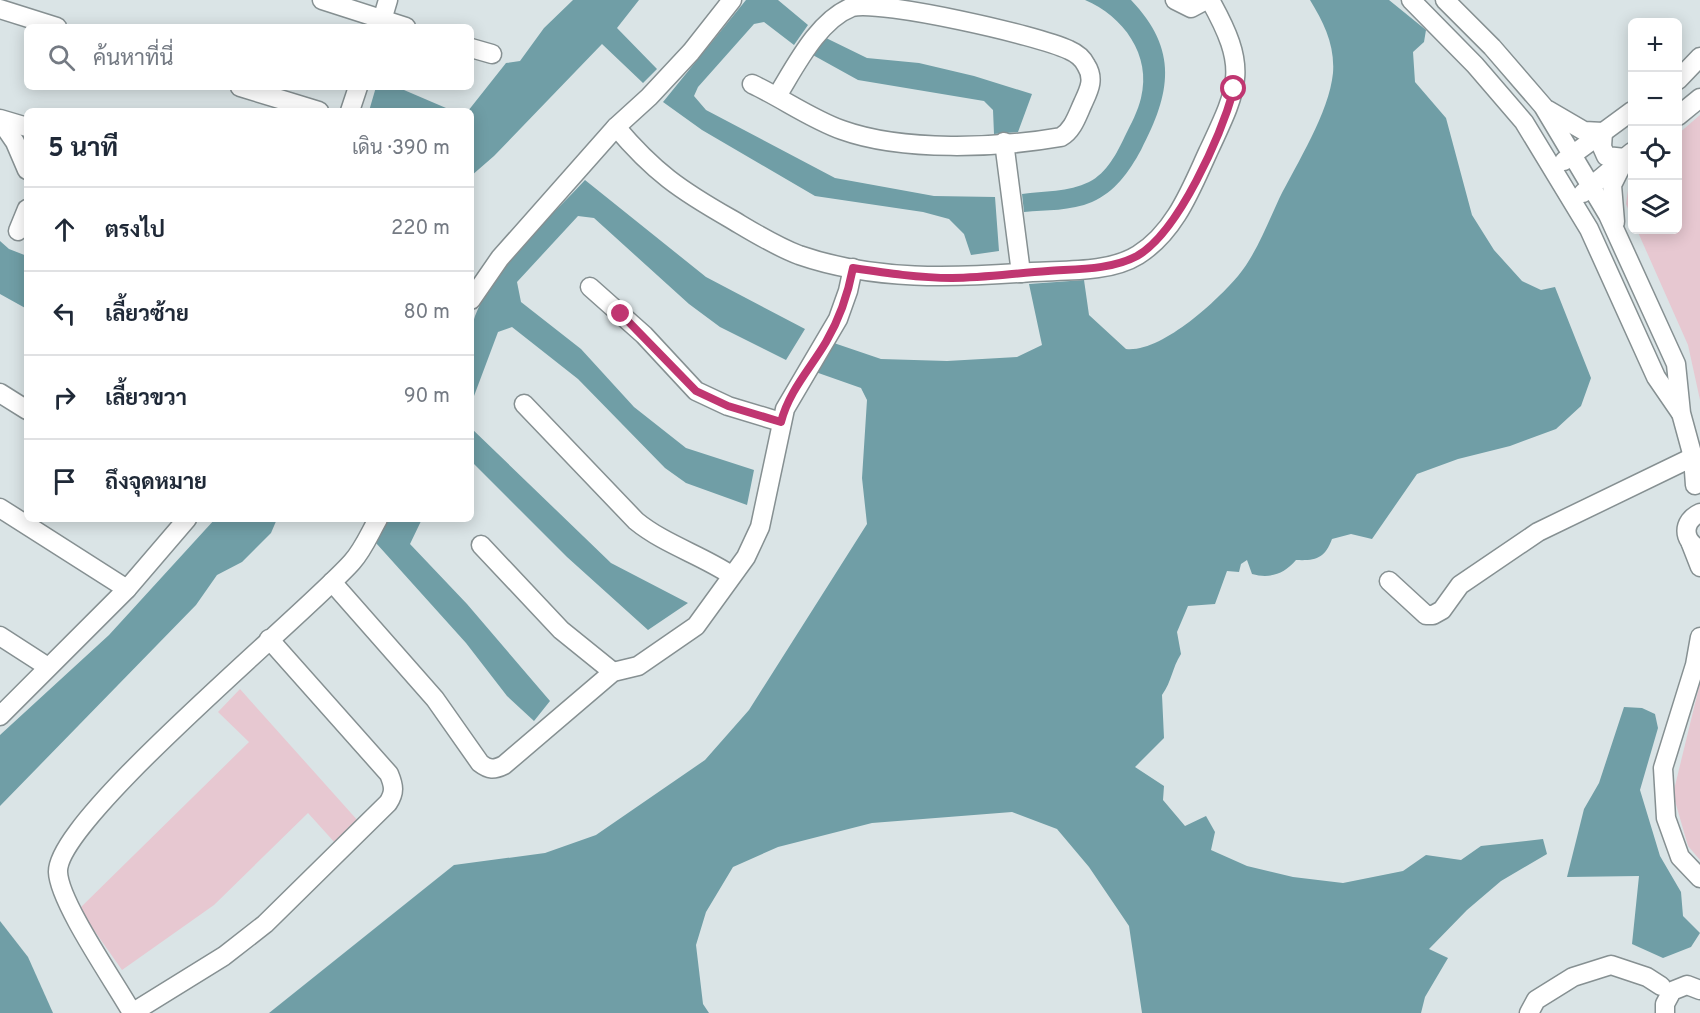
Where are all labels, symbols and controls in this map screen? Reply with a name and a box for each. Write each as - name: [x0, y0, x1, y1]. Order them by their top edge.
- map controls: [1628, 18, 1682, 234]
- button: +: [1628, 18, 1682, 72]
- search box: [24, 24, 474, 90]
- icon: search: [45, 41, 78, 74]
- text: ค้นหาที่นี่: [93, 46, 173, 73]
- button: −: [1628, 72, 1682, 126]
- route start: [1220, 75, 1246, 101]
- button: locate: [1628, 126, 1682, 180]
- text: 5 นาที: [48, 133, 118, 166]
- text: เดิน · 390 m: [352, 136, 450, 162]
- button: layers: [1628, 180, 1682, 234]
- icon: ahead: [48, 213, 81, 246]
- text: 220 m: [391, 216, 450, 242]
- text: ตรงไป: [105, 218, 165, 245]
- icon: left: [48, 297, 81, 330]
- text: 80 m: [404, 300, 450, 326]
- route end: [607, 300, 633, 326]
- text: เลี้ยวซ้าย: [105, 302, 189, 329]
- icon: right: [48, 381, 81, 414]
- text: 90 m: [404, 384, 450, 410]
- text: เลี้ยวขวา: [105, 386, 187, 413]
- icon: arrive: [48, 465, 81, 498]
- text: ถึงจุดหมาย: [105, 470, 207, 497]

